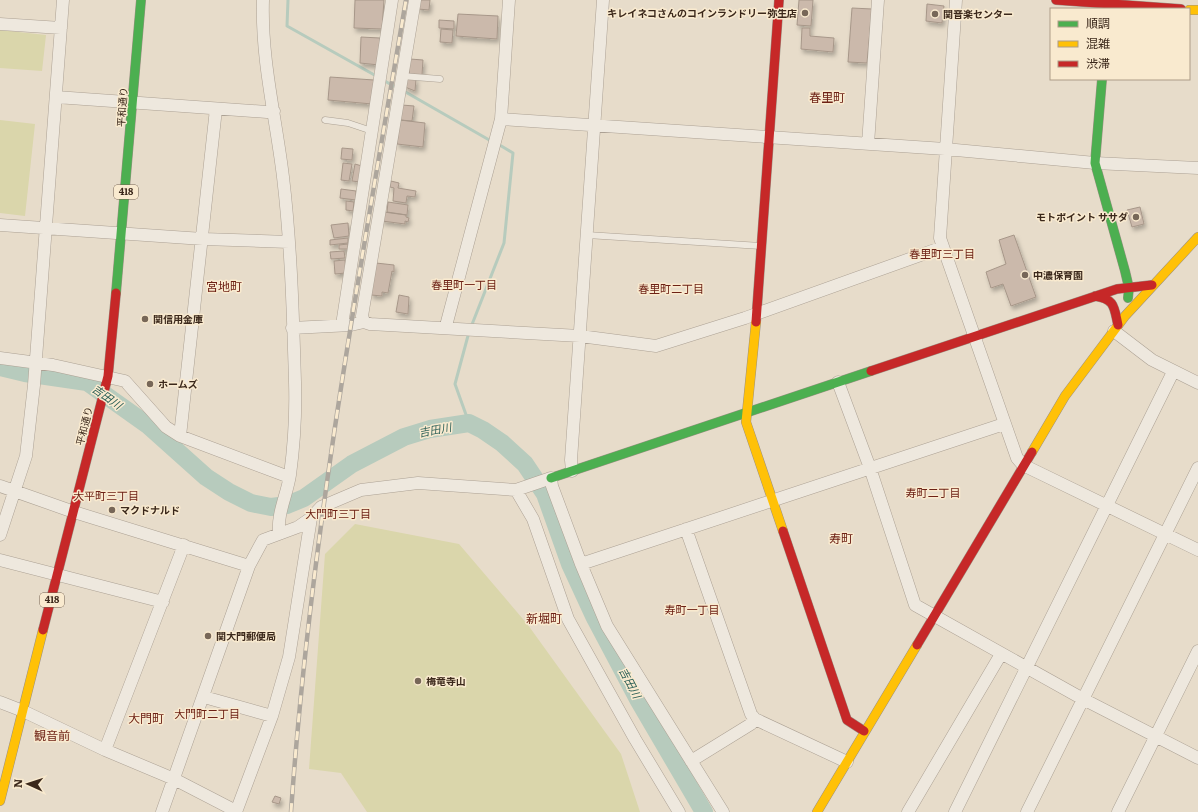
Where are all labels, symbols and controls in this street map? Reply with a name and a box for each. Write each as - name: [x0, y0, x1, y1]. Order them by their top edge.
- place label: キレイネコさんのコインランドリー弥生店: [607, 5, 797, 20]
- place label: 関音楽センター: [943, 6, 1013, 21]
- marker: キレイネコさんのコインランドリー弥生店: [800, 8, 810, 18]
- legend: [1050, 8, 1190, 80]
- marker: 関音楽センター: [930, 9, 940, 19]
- text: 順調: [1086, 14, 1110, 32]
- text: 混雑: [1086, 34, 1110, 52]
- text: 渋滞: [1086, 54, 1110, 72]
- street label: 平和通り: [113, 86, 130, 127]
- district label: 春里町: [809, 88, 845, 106]
- road number: 418: [114, 185, 138, 199]
- place label: モトポイント ササダ: [1036, 209, 1128, 224]
- marker: モトポイント ササダ: [1131, 212, 1141, 222]
- district label: 春里町三丁目: [909, 245, 975, 261]
- place label: 中濃保育園: [1033, 267, 1083, 282]
- marker: 中濃保育園: [1020, 270, 1030, 280]
- district label: 春里町一丁目: [431, 276, 497, 292]
- district label: 宮地町: [206, 277, 242, 295]
- district label: 春里町二丁目: [638, 280, 704, 296]
- place label: 関信用金庫: [153, 311, 203, 326]
- marker: 関信用金庫: [140, 314, 150, 324]
- place label: ホームズ: [158, 376, 198, 391]
- marker: ホームズ: [145, 379, 155, 389]
- water label: 吉田川: [89, 380, 126, 413]
- street label: 平和通り: [71, 405, 96, 447]
- water label: 吉田川: [417, 418, 454, 440]
- district label: 寿町二丁目: [906, 484, 961, 500]
- district label: 大平町三丁目: [73, 487, 139, 503]
- place label: マクドナルド: [120, 502, 180, 517]
- marker: マクドナルド: [107, 505, 117, 515]
- district label: 大門町三丁目: [305, 505, 371, 521]
- district label: 寿町: [829, 529, 853, 547]
- road number: 418: [40, 593, 64, 607]
- district label: 寿町一丁目: [665, 601, 720, 617]
- district label: 新堀町: [526, 609, 562, 627]
- place label: 関大門郵便局: [216, 628, 276, 643]
- marker: 関大門郵便局: [203, 631, 213, 641]
- water label: 吉田川: [616, 664, 646, 702]
- place label: 梅竜寺山: [426, 673, 466, 688]
- marker: 梅竜寺山: [413, 676, 423, 686]
- district label: 大門町二丁目: [174, 705, 240, 721]
- district label: 大門町: [128, 709, 164, 727]
- district label: 観音前: [34, 726, 70, 744]
- north arrow: [8, 764, 48, 804]
- text: N: [9, 778, 25, 788]

